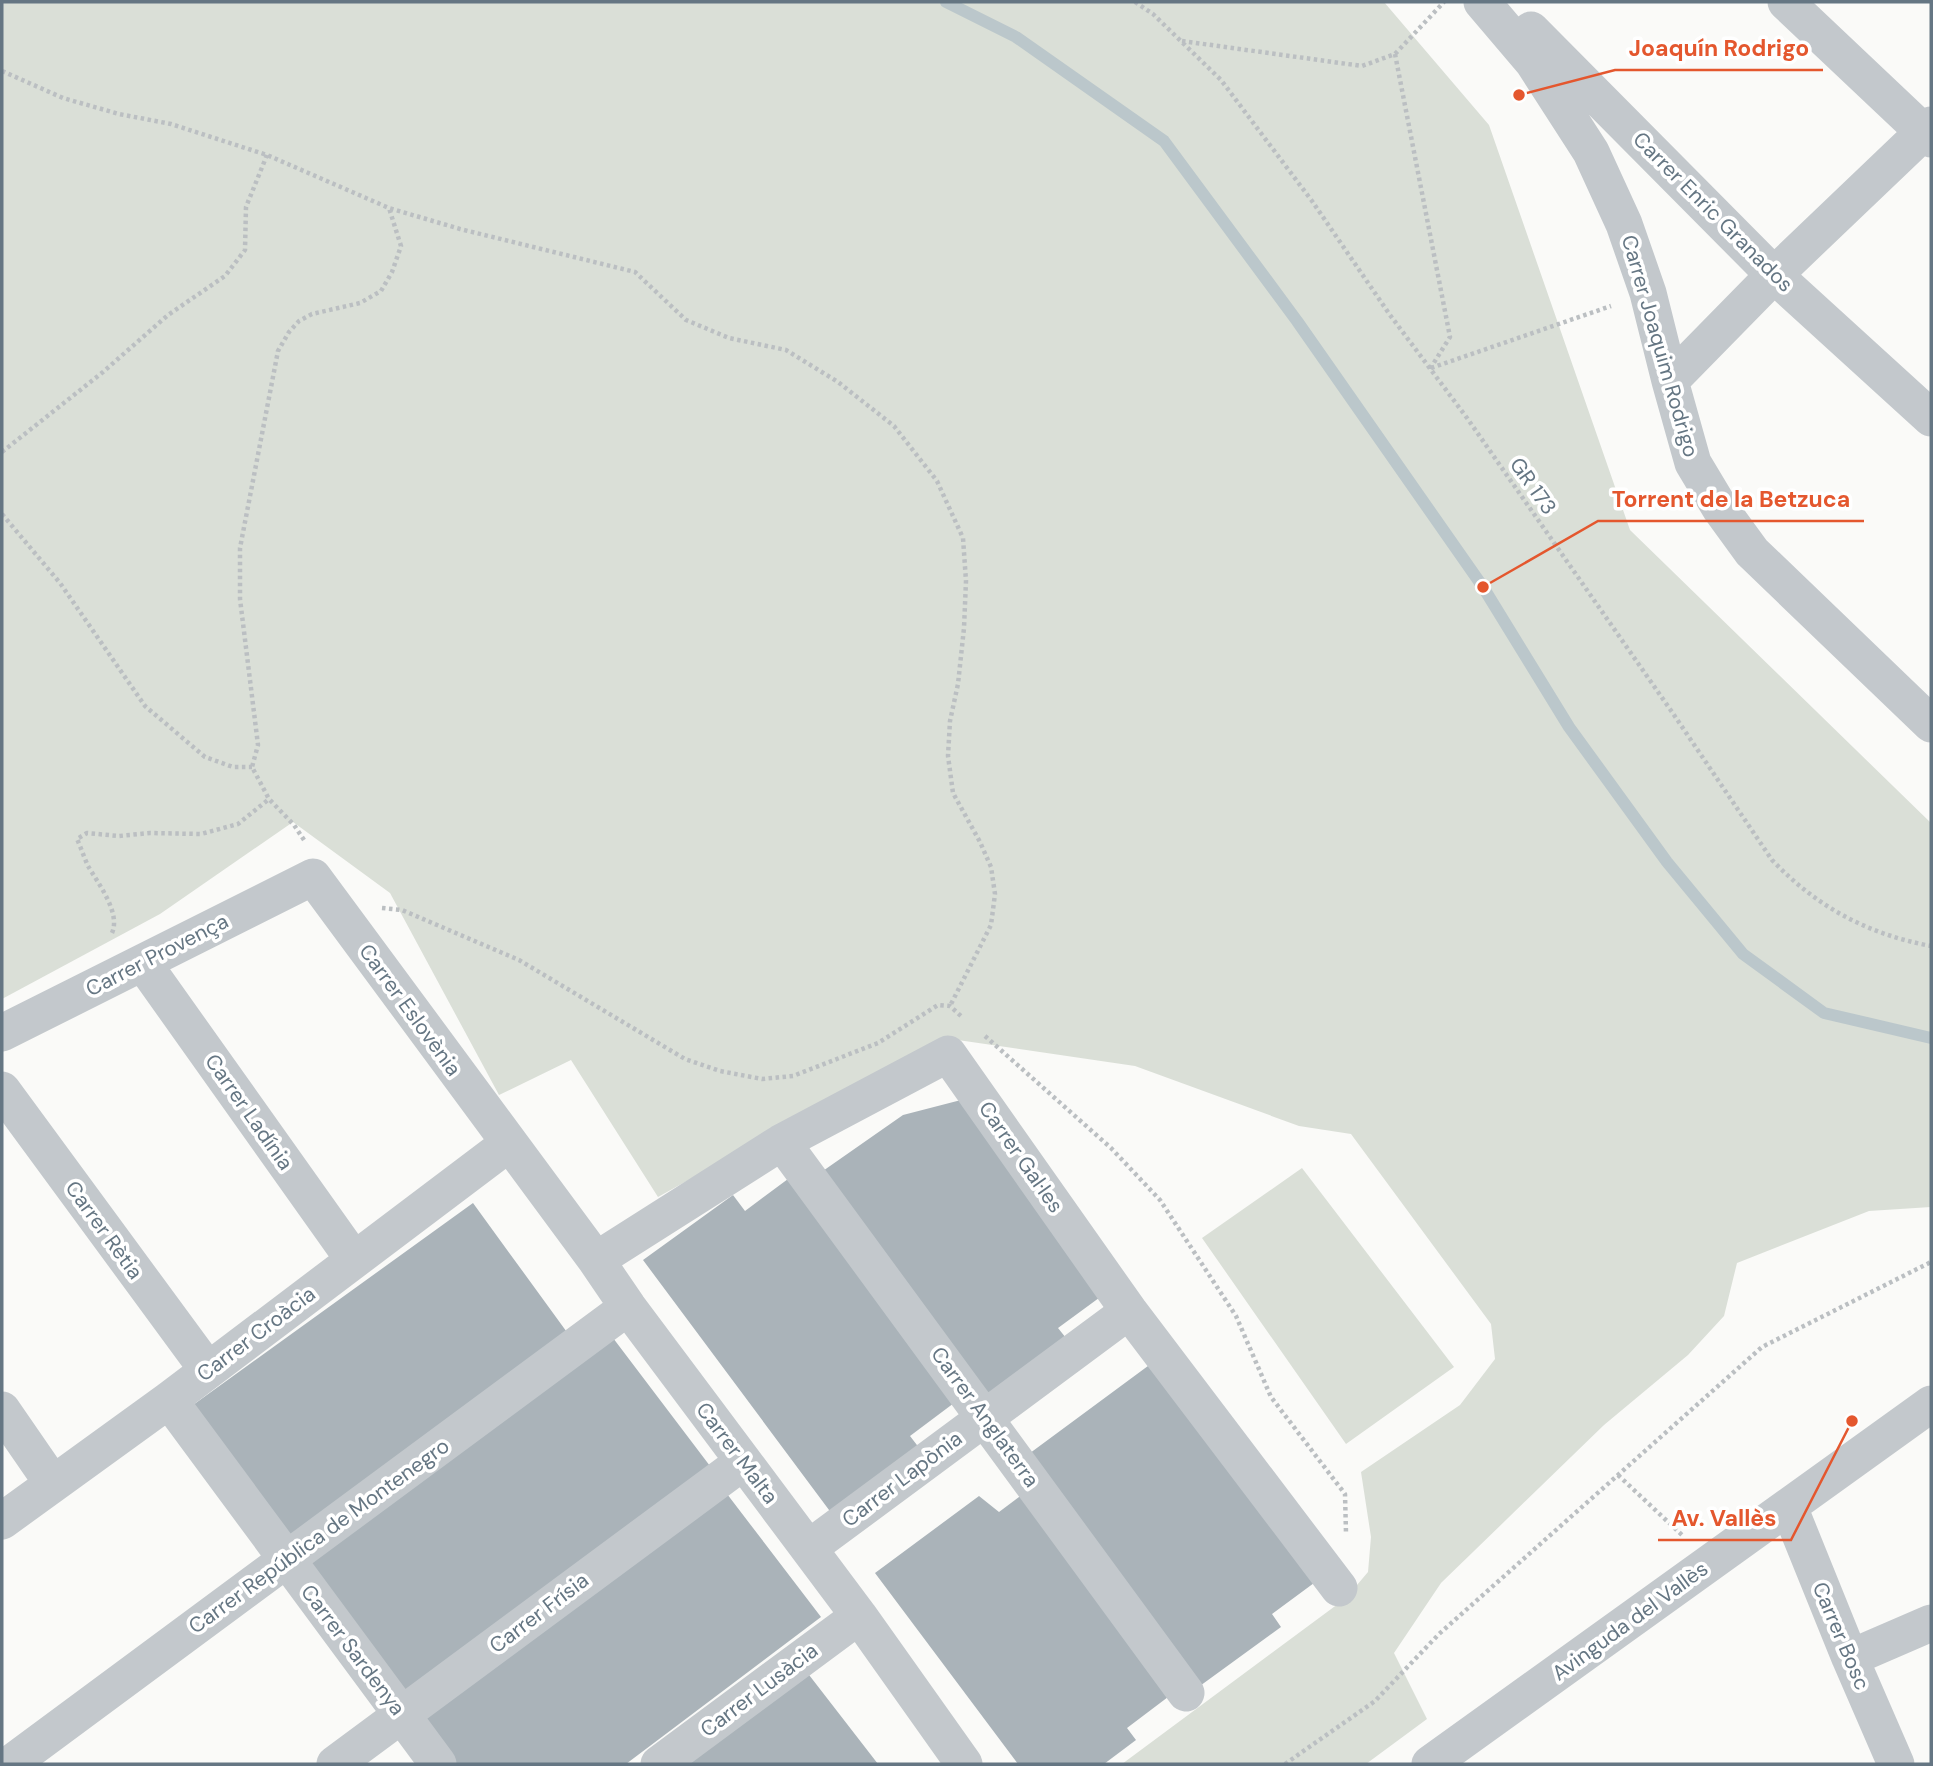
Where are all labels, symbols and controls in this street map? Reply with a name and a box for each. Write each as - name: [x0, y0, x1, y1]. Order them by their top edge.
- callout: Joaquín Rodrigo: [1615, 26, 1823, 70]
- text: Joaquín Rodrigo: [1629, 33, 1809, 63]
- street label: Carrer Enric Granados: [1627, 126, 1799, 298]
- street label: Carrer Joaquim Rodrigo: [1615, 232, 1705, 460]
- street label: GR 173: [1503, 452, 1563, 520]
- callout: Torrent de la Betzuca: [1598, 477, 1864, 521]
- text: Torrent de la Betzuca: [1612, 484, 1850, 514]
- street label: Carrer Provença: [81, 907, 233, 1003]
- street label: Carrer Eslovènia: [353, 938, 467, 1082]
- street label: Carrer Ladínia: [199, 1048, 299, 1176]
- street label: Carrer Gal·les: [972, 1096, 1070, 1218]
- street label: Carrer Rètia: [59, 1175, 149, 1285]
- street label: Carrer Croàcia: [191, 1280, 321, 1388]
- street label: Carrer Anglaterra: [925, 1341, 1045, 1493]
- street label: Carrer Malta: [690, 1397, 784, 1509]
- street label: Carrer Lapònia: [836, 1425, 968, 1533]
- street label: Carrer República de Montenegro: [183, 1432, 455, 1640]
- callout: Av. Vallès: [1658, 1496, 1791, 1540]
- text: Av. Vallès: [1672, 1503, 1776, 1533]
- street label: Avinguda del Vallès: [1546, 1555, 1714, 1687]
- street label: Carrer Frísia: [484, 1566, 594, 1660]
- street label: Carrer Bosc: [1806, 1578, 1876, 1694]
- street label: Carrer Sardenya: [295, 1579, 411, 1721]
- street label: Carrer Lusàcia: [694, 1637, 824, 1743]

